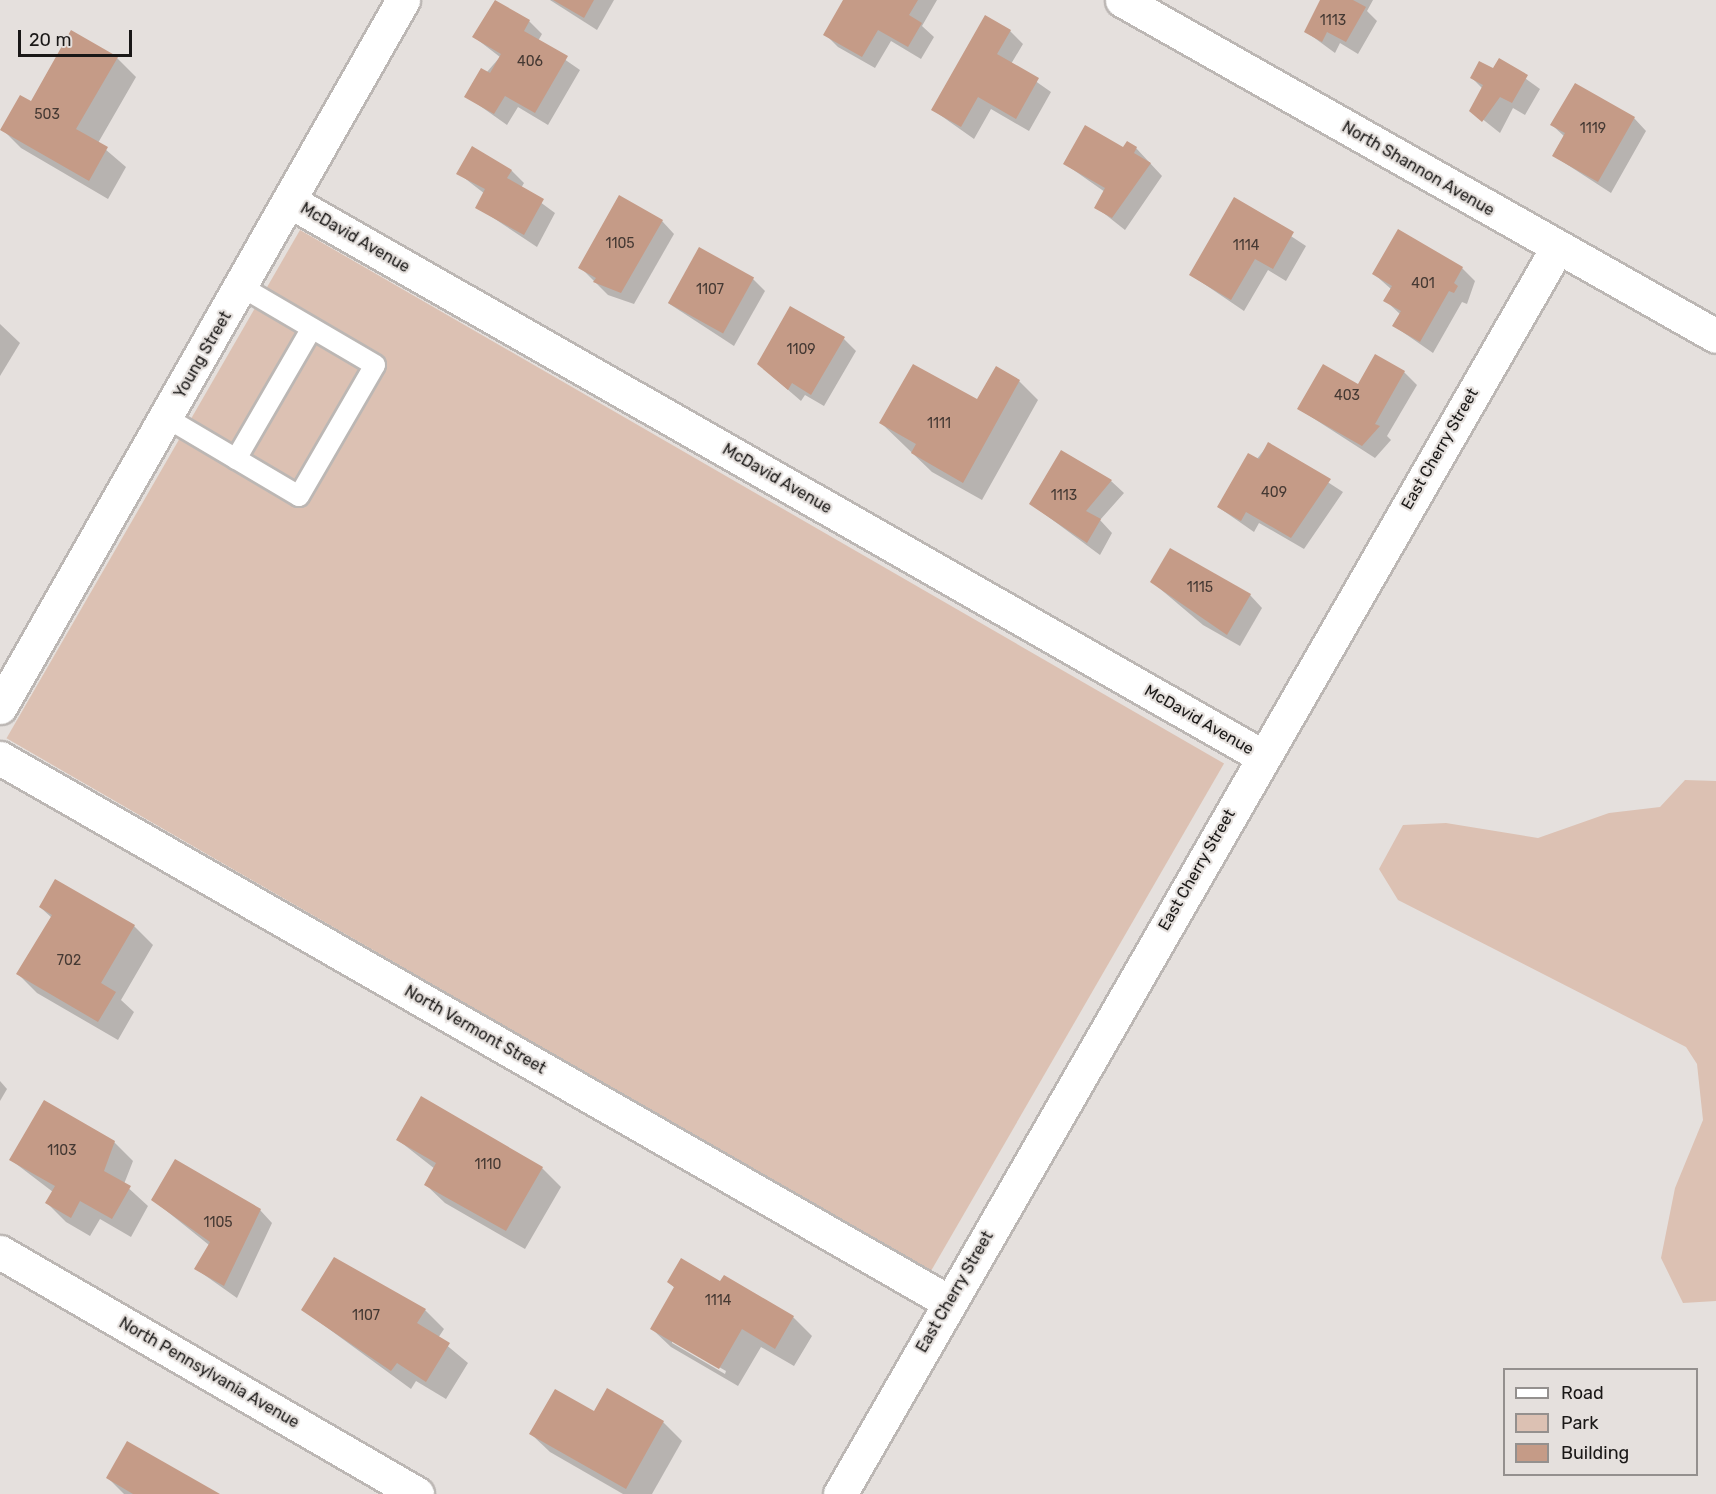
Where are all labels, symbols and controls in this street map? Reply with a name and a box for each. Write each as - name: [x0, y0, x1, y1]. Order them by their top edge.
- house number: 1113: [1320, 13, 1346, 29]
- scale bar: [21, 18, 135, 56]
- text: 20 m: [29, 29, 71, 51]
- house number: 406: [517, 54, 543, 70]
- house number: 503: [34, 107, 60, 123]
- street label: North Shannon Avenue: [1338, 117, 1498, 221]
- house number: 1119: [1580, 121, 1606, 137]
- street label: McDavid Avenue: [297, 199, 413, 277]
- house number: 1105: [605, 236, 635, 252]
- house number: 1114: [1233, 238, 1259, 254]
- house number: 401: [1411, 276, 1435, 292]
- house number: 1107: [696, 282, 724, 298]
- street label: Young Street: [170, 308, 236, 402]
- house number: 1109: [786, 342, 816, 358]
- street label: East Cherry Street: [1397, 385, 1483, 513]
- house number: 403: [1334, 388, 1360, 404]
- house number: 1111: [927, 416, 951, 432]
- street label: McDavid Avenue: [719, 440, 835, 518]
- house number: 409: [1261, 485, 1287, 501]
- house number: 1113: [1051, 488, 1077, 504]
- house number: 1115: [1187, 580, 1213, 596]
- street label: McDavid Avenue: [1141, 681, 1257, 759]
- street label: East Cherry Street: [1154, 806, 1240, 934]
- house number: 702: [57, 953, 81, 969]
- street label: North Vermont Street: [401, 982, 549, 1078]
- house number: 1103: [47, 1143, 77, 1159]
- house number: 1110: [475, 1157, 501, 1173]
- house number: 1105: [203, 1215, 233, 1231]
- street label: East Cherry Street: [912, 1228, 998, 1356]
- house number: 1114: [705, 1293, 731, 1309]
- house number: 1107: [352, 1308, 380, 1324]
- street label: North Pennsylvania Avenue: [115, 1313, 303, 1433]
- legend: [1503, 1368, 1698, 1476]
- text: Road: [1561, 1382, 1604, 1404]
- text: Park: [1561, 1412, 1598, 1434]
- text: Building: [1561, 1442, 1629, 1464]

